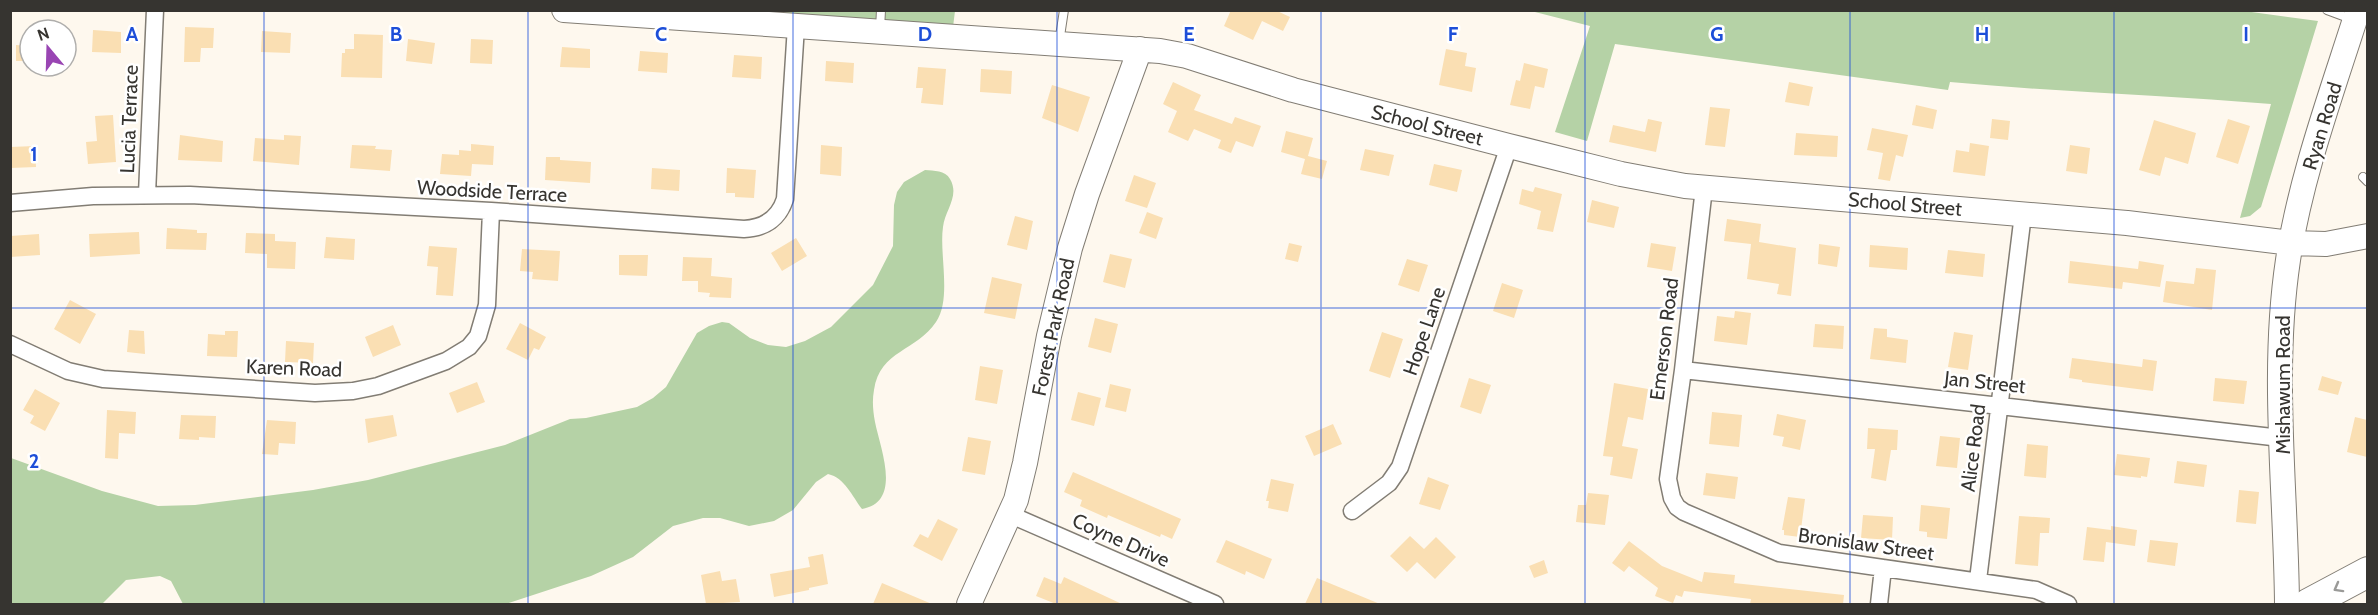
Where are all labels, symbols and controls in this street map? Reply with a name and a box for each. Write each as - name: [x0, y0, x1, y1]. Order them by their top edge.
- north arrow: [18, 18, 78, 78]
- text: A: [126, 22, 139, 46]
- text: B: [390, 22, 402, 46]
- text: C: [655, 22, 667, 46]
- text: D: [918, 22, 932, 46]
- text: E: [1183, 22, 1195, 46]
- text: F: [1448, 22, 1459, 46]
- text: G: [1710, 22, 1724, 46]
- text: H: [1975, 22, 1989, 46]
- text: I: [2243, 22, 2249, 46]
- text: N: [35, 23, 52, 45]
- street label: Lucia Terrace: [115, 64, 143, 174]
- street label: Ryan Road: [2297, 79, 2347, 173]
- street label: School Street: [1369, 100, 1486, 151]
- text: 1: [30, 142, 38, 166]
- street label: Woodside Terrace: [416, 175, 568, 207]
- street label: School Street: [1847, 187, 1963, 221]
- street label: Forest Park Road: [1027, 256, 1079, 398]
- street label: Emerson Road: [1645, 276, 1683, 402]
- street label: Hope Lane: [1398, 284, 1450, 378]
- street label: Mishawum Road: [2271, 315, 2295, 455]
- street label: Karen Road: [245, 354, 343, 382]
- street label: Jan Street: [1942, 366, 2027, 398]
- street label: Alice Road: [1956, 403, 1990, 493]
- text: 2: [29, 449, 39, 473]
- street label: Coyne Drive: [1069, 508, 1173, 572]
- street label: Bronislaw Street: [1796, 523, 1936, 565]
- one-way arrow: [2334, 581, 2344, 592]

